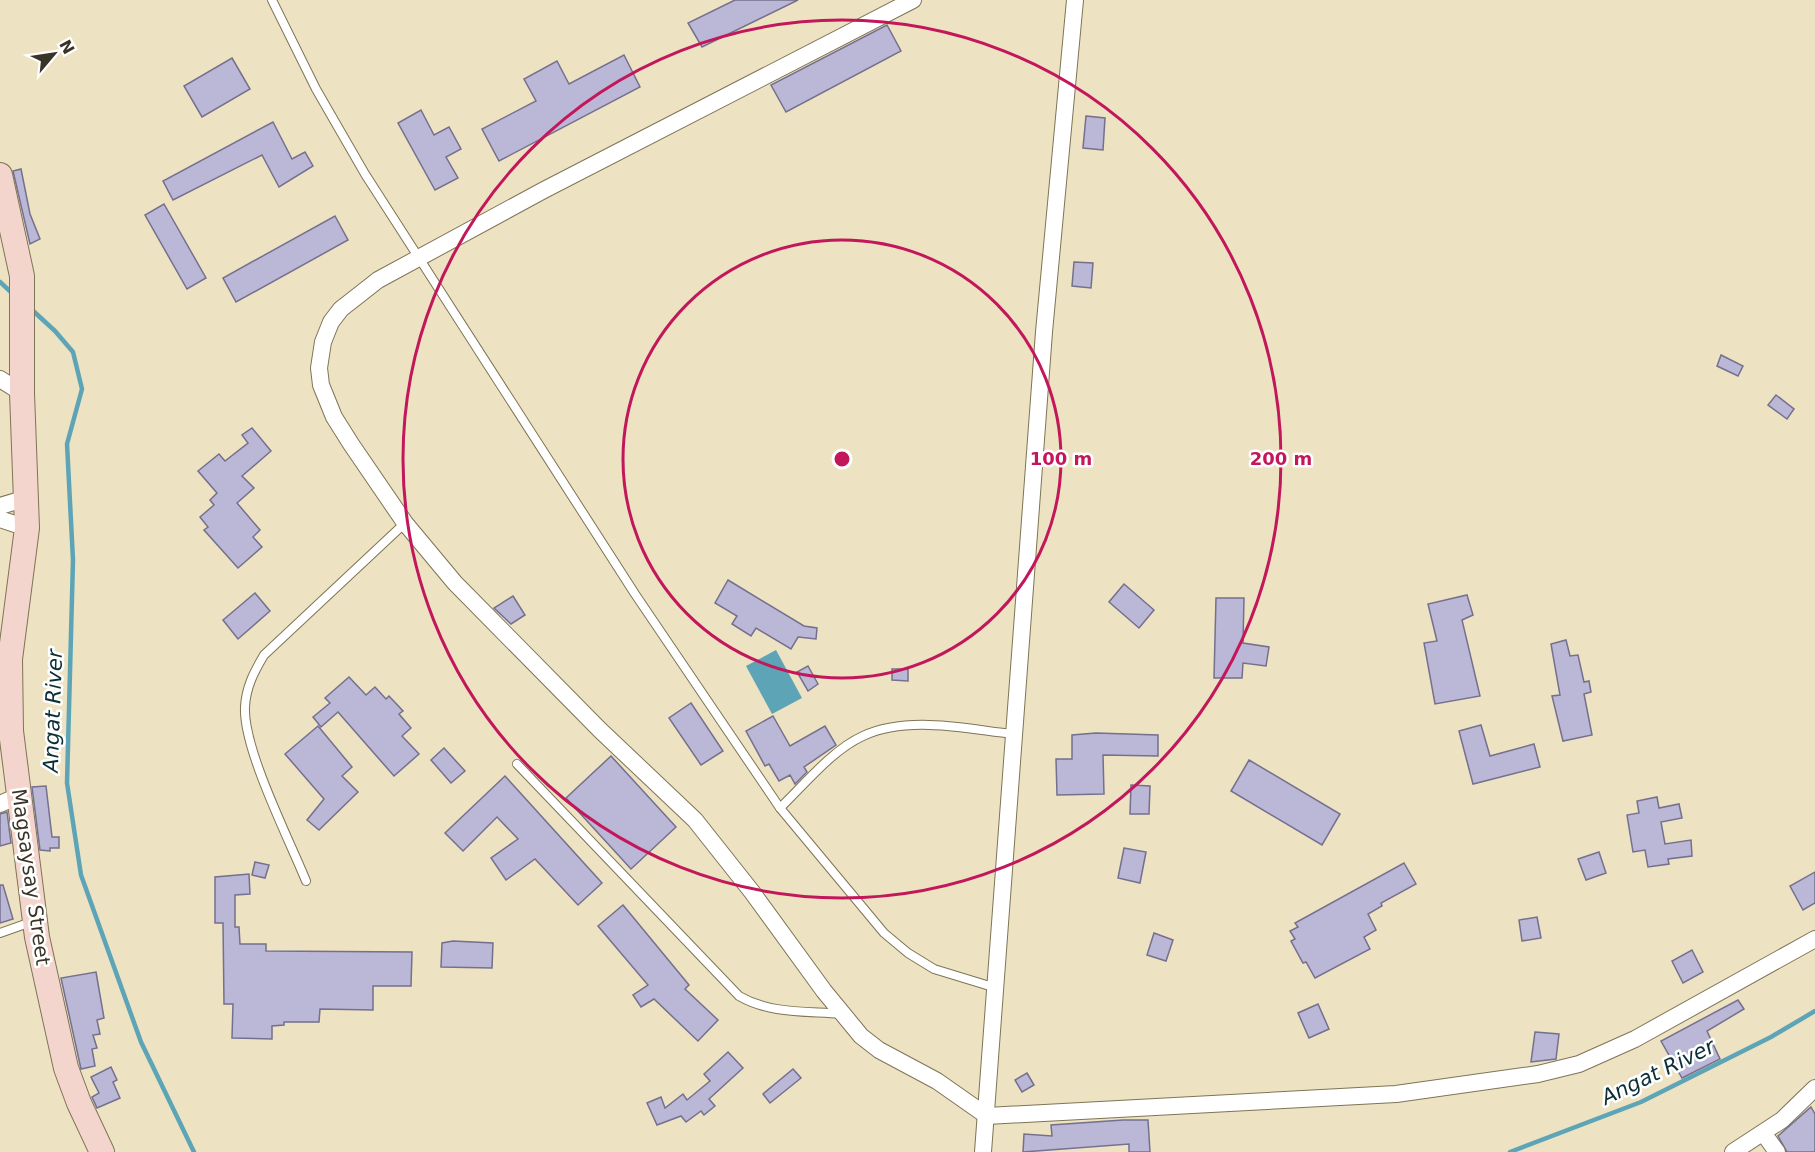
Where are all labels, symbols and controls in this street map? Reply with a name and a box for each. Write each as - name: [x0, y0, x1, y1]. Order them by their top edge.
- north arrow: [24, 24, 84, 84]
- text: N: [55, 37, 78, 57]
- text: 100 m: [1030, 448, 1092, 469]
- text: 200 m: [1250, 448, 1312, 469]
- centre of rings: [832, 449, 852, 469]
- water label: Angat River: [39, 648, 67, 775]
- street label: Magsaysay Street: [7, 787, 55, 967]
- water label: Angat River: [1596, 1034, 1720, 1111]

